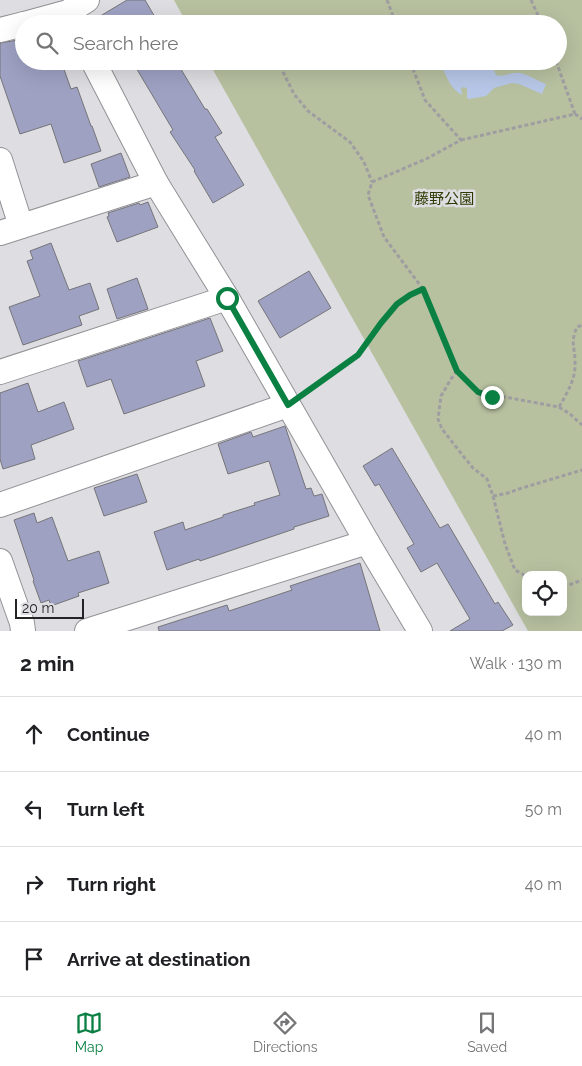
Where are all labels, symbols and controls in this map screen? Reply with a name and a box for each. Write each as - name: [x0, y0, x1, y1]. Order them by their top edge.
- search box: [15, 15, 567, 70]
- icon: search: [33, 29, 61, 57]
- text: Search here: [73, 32, 179, 54]
- park label: 藤野公園: [414, 190, 474, 208]
- route start: [216, 287, 239, 310]
- route end: [481, 386, 504, 409]
- map controls: [522, 571, 567, 616]
- button: locate: [522, 571, 567, 616]
- scale bar: [15, 596, 84, 619]
- text: 20 m: [22, 600, 54, 616]
- text: 2 min: [20, 651, 74, 676]
- text: Walk · 130 m: [469, 654, 562, 673]
- icon: ahead: [20, 720, 48, 748]
- text: Continue: [67, 723, 150, 745]
- text: 40 m: [525, 725, 562, 744]
- icon: left: [20, 795, 48, 823]
- text: Turn left: [67, 798, 144, 820]
- text: 50 m: [525, 800, 562, 819]
- icon: right: [20, 870, 48, 898]
- text: Turn right: [67, 873, 156, 895]
- text: 40 m: [525, 875, 562, 894]
- icon: arrive: [20, 945, 48, 973]
- text: Arrive at destination: [67, 948, 251, 970]
- tab: Map: [75, 1009, 103, 1055]
- tab: Directions: [253, 1009, 318, 1055]
- tab: Saved: [467, 1009, 507, 1055]

